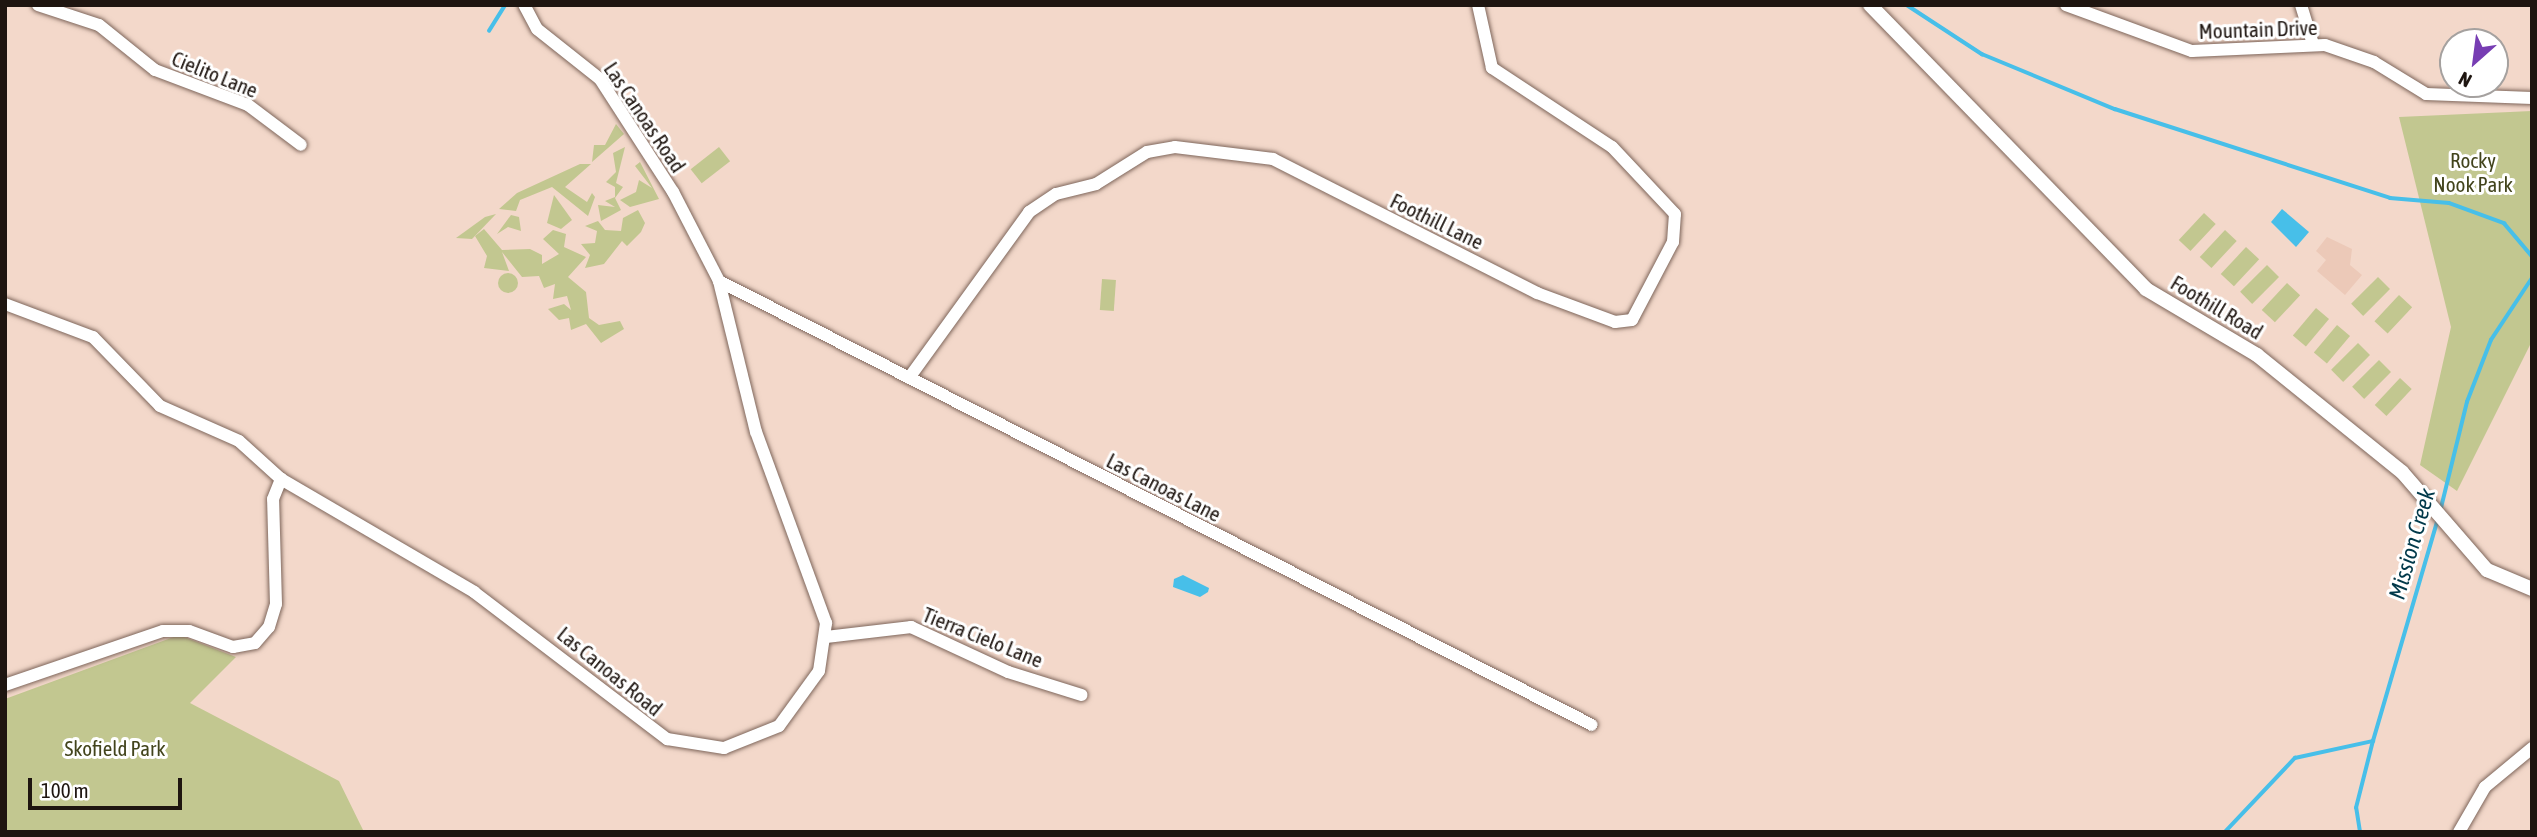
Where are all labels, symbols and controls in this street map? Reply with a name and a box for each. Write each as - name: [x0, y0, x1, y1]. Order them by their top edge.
- street label: Mountain Drive: [2198, 14, 2318, 44]
- north arrow: [2439, 28, 2509, 98]
- street label: Cielito Lane: [168, 45, 262, 103]
- street label: Las Canoas Road: [599, 57, 691, 177]
- text: N: [2455, 67, 2475, 92]
- park label: Rocky Nook Park: [2433, 147, 2513, 197]
- street label: Foothill Lane: [1386, 188, 1488, 254]
- street label: Foothill Road: [2166, 270, 2268, 344]
- street label: Las Canoas Lane: [1103, 447, 1225, 527]
- water label: Mission Creek: [2383, 485, 2441, 603]
- street label: Tierra Cielo Lane: [919, 601, 1047, 673]
- street label: Las Canoas Road: [552, 621, 668, 721]
- park label: Skofield Park: [65, 735, 165, 761]
- scale bar: [32, 764, 186, 808]
- text: 100 m: [41, 778, 89, 802]

